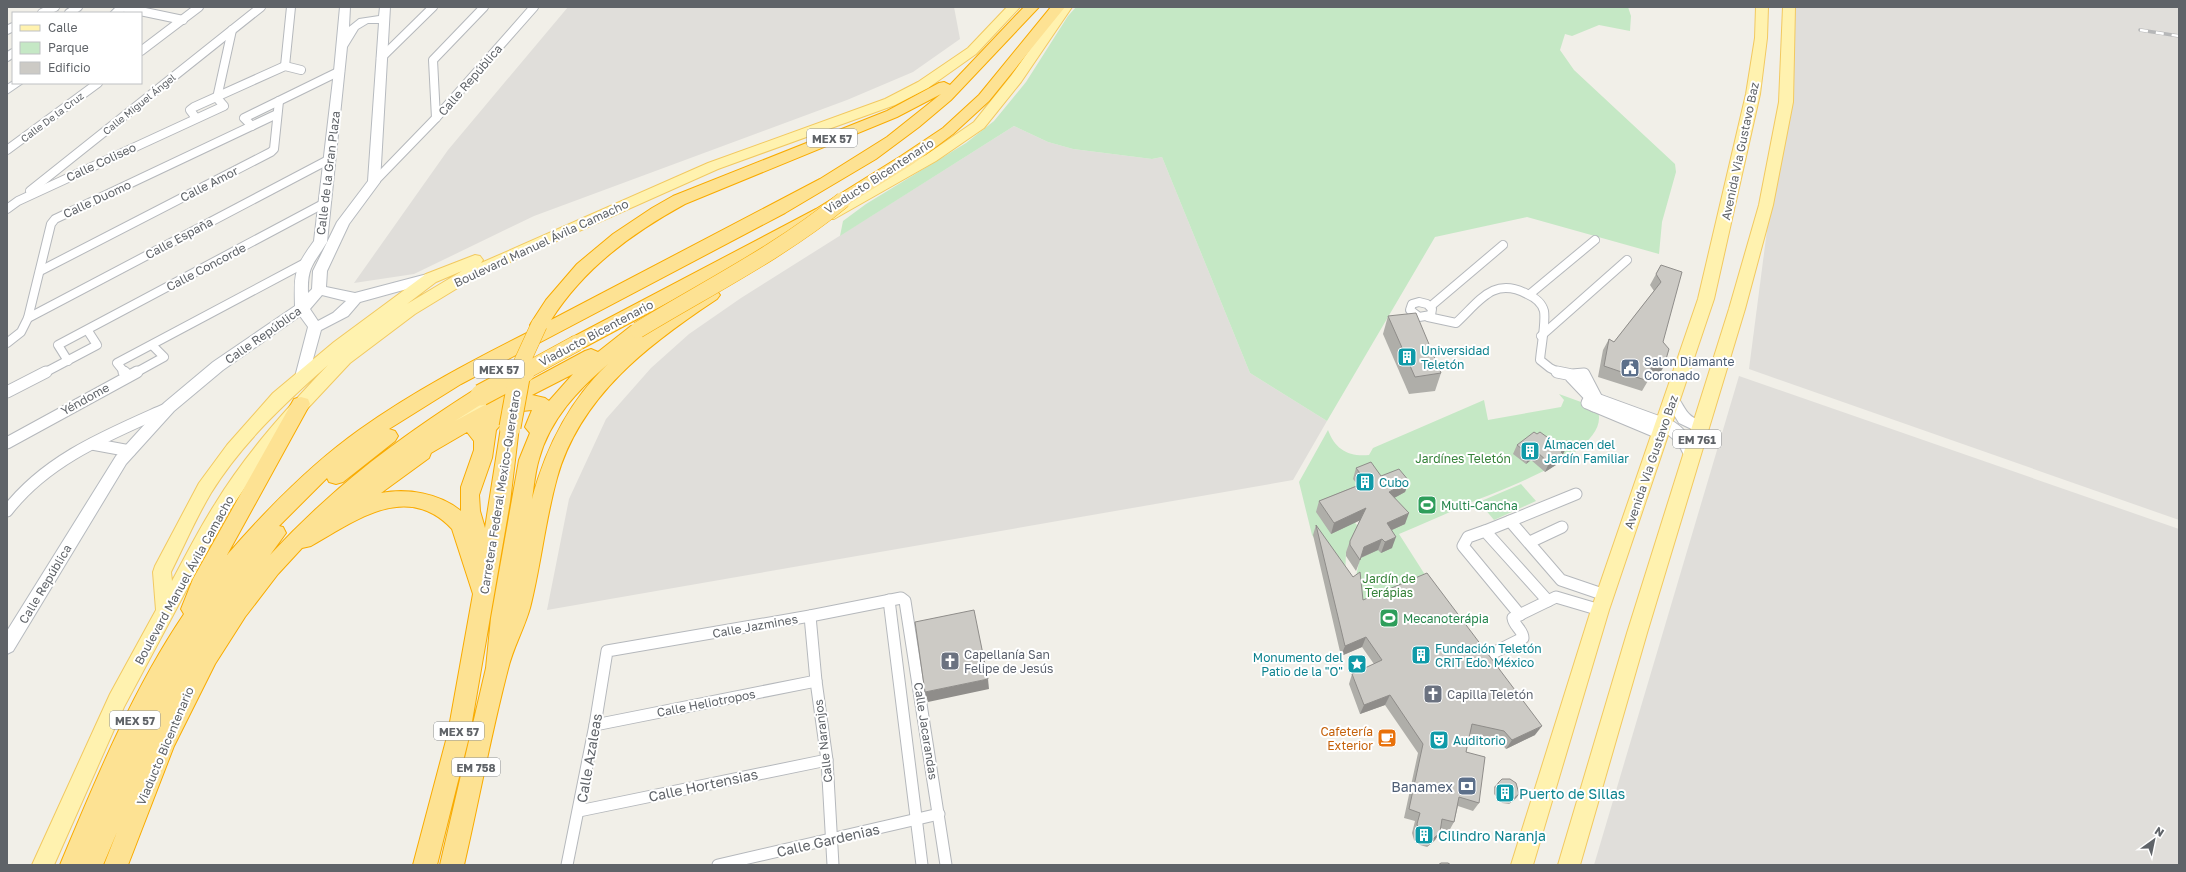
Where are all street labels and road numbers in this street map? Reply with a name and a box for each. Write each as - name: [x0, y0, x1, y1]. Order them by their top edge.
- street label: Calle República: [435, 41, 505, 119]
- street label: Calle Miguel Ángel: [100, 71, 178, 137]
- street label: Avenida Via Gustavo Baz: [1718, 81, 1762, 221]
- street label: Calle De la Cruz: [18, 89, 86, 145]
- street label: Calle de la Gran Plaza: [313, 110, 343, 236]
- road number: MEX 57: [807, 129, 857, 147]
- street label: Viaducto Bicentenario: [822, 135, 936, 217]
- street label: Calle Coliseo: [64, 139, 138, 185]
- street label: Calle Amor: [178, 163, 241, 205]
- street label: Calle Duomo: [61, 177, 133, 221]
- street label: Boulevard Manuel Ávila Camacho: [451, 196, 631, 290]
- street label: Calle España: [143, 214, 215, 262]
- street label: Calle Concorde: [164, 240, 248, 294]
- street label: Viaducto Bicentenario: [536, 297, 656, 369]
- street label: Calle República: [222, 303, 304, 367]
- road number: MEX 57: [474, 360, 524, 378]
- street label: Yéndome: [58, 380, 112, 418]
- street label: Carretera Federal Mexico-Queretaro: [476, 389, 524, 595]
- street label: Avenida Via Gustavo Baz: [1621, 393, 1681, 531]
- road number: EM 761: [1673, 430, 1721, 448]
- street label: Boulevard Manuel Ávila Camacho: [131, 493, 237, 667]
- street label: Calle República: [15, 542, 75, 626]
- street label: Calle Jazmines: [711, 611, 799, 641]
- street label: Calle Jacarandas: [911, 681, 941, 781]
- street label: Viaducto Bicentenario: [133, 685, 197, 807]
- street label: Calle Heliotropos: [655, 686, 757, 720]
- street label: Calle Naranjos: [810, 698, 836, 784]
- road number: MEX 57: [110, 711, 160, 729]
- street label: Calle Azaleas: [573, 712, 605, 804]
- road number: MEX 57: [434, 722, 484, 740]
- road number: EM 758: [452, 758, 500, 776]
- street label: Calle Hortensias: [647, 765, 759, 805]
- street label: Calle Gardenias: [775, 820, 881, 860]

